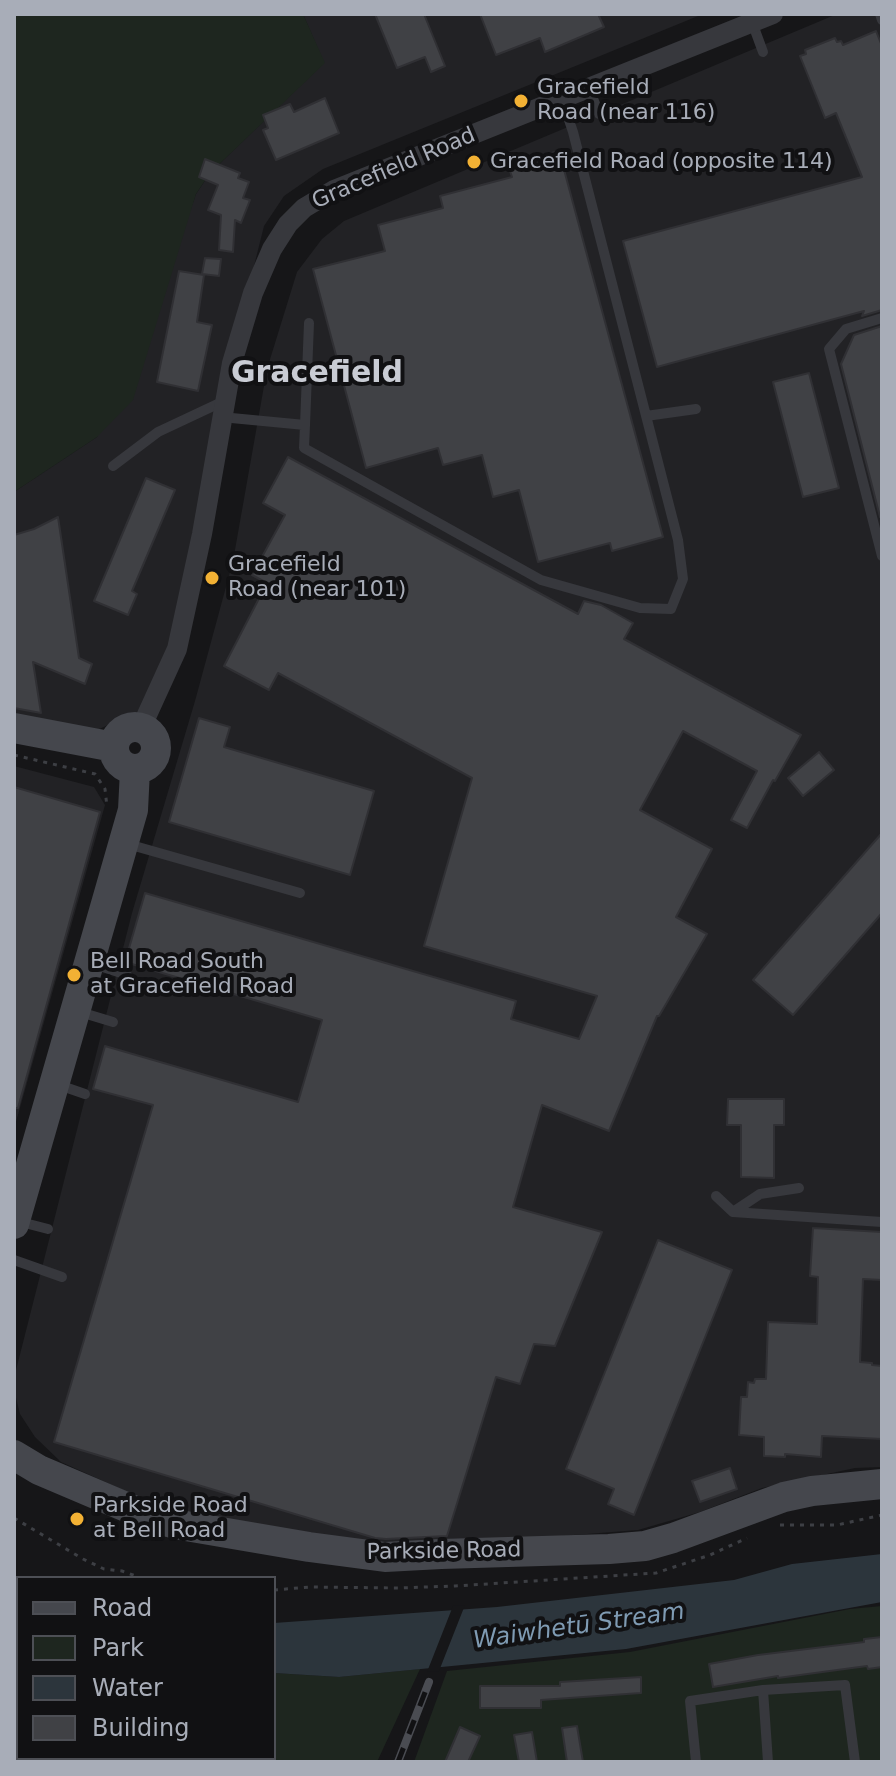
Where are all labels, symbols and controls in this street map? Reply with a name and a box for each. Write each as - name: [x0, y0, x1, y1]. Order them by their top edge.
- place label: Gracefield Road (near 116): [537, 75, 715, 126]
- marker: Gracefield Road (near 116): [512, 92, 530, 110]
- street label: Gracefield Road: [308, 123, 480, 215]
- place label: Gracefield Road (opposite 114): [490, 149, 833, 175]
- marker: Gracefield Road (opposite 114): [465, 153, 483, 171]
- district label: Gracefield: [231, 356, 403, 392]
- place label: Gracefield Road (near 101): [228, 552, 406, 604]
- marker: Gracefield Road (near 101): [203, 569, 221, 587]
- place label: Bell Road South at Gracefield Road: [90, 949, 294, 1000]
- marker: Bell Road South at Gracefield Road: [65, 966, 83, 984]
- place label: Parkside Road at Bell Road: [93, 1493, 248, 1544]
- marker: Parkside Road at Bell Road: [68, 1510, 86, 1528]
- street label: Parkside Road: [366, 1537, 522, 1567]
- legend: [16, 1576, 276, 1760]
- text: Road: [92, 1594, 152, 1622]
- water label: Waiwhetū Stream: [472, 1598, 686, 1656]
- text: Park: [92, 1634, 144, 1662]
- text: Water: [92, 1674, 163, 1702]
- text: Building: [92, 1714, 189, 1742]

